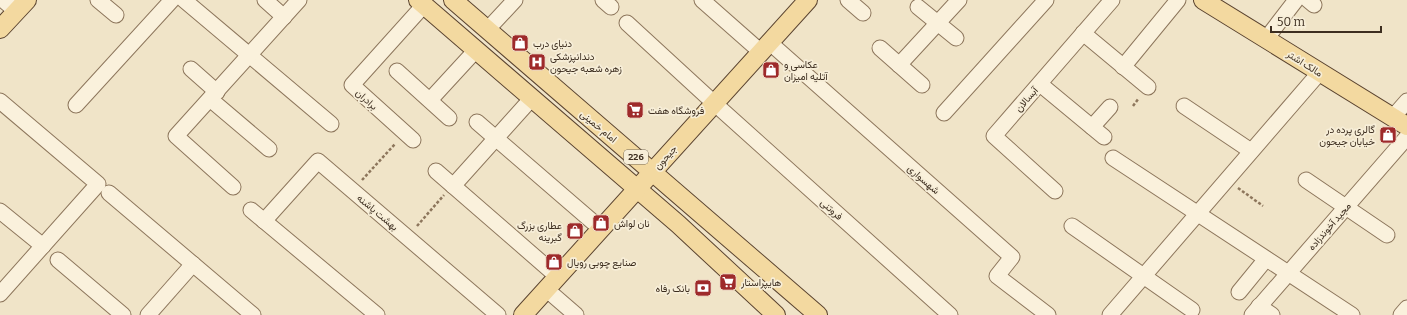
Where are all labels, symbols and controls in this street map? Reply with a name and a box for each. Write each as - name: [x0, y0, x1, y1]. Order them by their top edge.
- scale bar: [1271, 8, 1381, 34]
- text: 50 m: [1277, 15, 1306, 29]
- shop icon: دنیای درب: [510, 33, 530, 53]
- place label: دنیای درب: [533, 38, 572, 50]
- street label: مالک اشتر: [1284, 48, 1325, 80]
- place label: دندانپزشکی زهره شعبه جیحون: [550, 51, 622, 75]
- hospital icon: دندانپزشکی زهره شعبه جیحون: [527, 52, 547, 72]
- place label: عکاسی و آتلیه امیران: [784, 59, 828, 83]
- shop icon: عکاسی و آتلیه امیران: [761, 60, 781, 80]
- street label: آبسالان: [1013, 84, 1041, 114]
- street label: برادران: [353, 87, 380, 113]
- supermarket icon: فروشگاه هفت: [625, 100, 645, 120]
- place label: فروشگاه هفت: [648, 105, 705, 117]
- street label: امام خمینی: [578, 108, 619, 146]
- place label: گالری پرده در خیابان جیحون: [1319, 124, 1376, 148]
- shop icon: گالری پرده در خیابان جیحون: [1378, 125, 1398, 145]
- street label: جیحون: [652, 143, 680, 172]
- road number: 226: [624, 150, 648, 164]
- street label: شهسواری: [905, 163, 942, 197]
- street label: بهشت پاشنه: [354, 192, 400, 234]
- street label: فروتنی: [818, 197, 845, 223]
- street label: مجید آخوندزاده: [1306, 200, 1354, 253]
- shop icon: نان لواش: [591, 213, 611, 233]
- place label: نان لواش: [614, 218, 650, 230]
- place label: عطاری بزرگ گبرینه: [517, 220, 563, 244]
- shop icon: عطاری بزرگ گبرینه: [565, 221, 585, 241]
- shop icon: صنایع چوبی رویال: [544, 252, 564, 272]
- place label: صنایع چوبی رویال: [567, 257, 636, 270]
- supermarket icon: هایپراستار: [718, 272, 738, 292]
- place label: هایپراستار: [740, 277, 781, 290]
- bank icon: بانک رفاه: [693, 278, 713, 298]
- place label: بانک رفاه: [656, 283, 690, 295]

